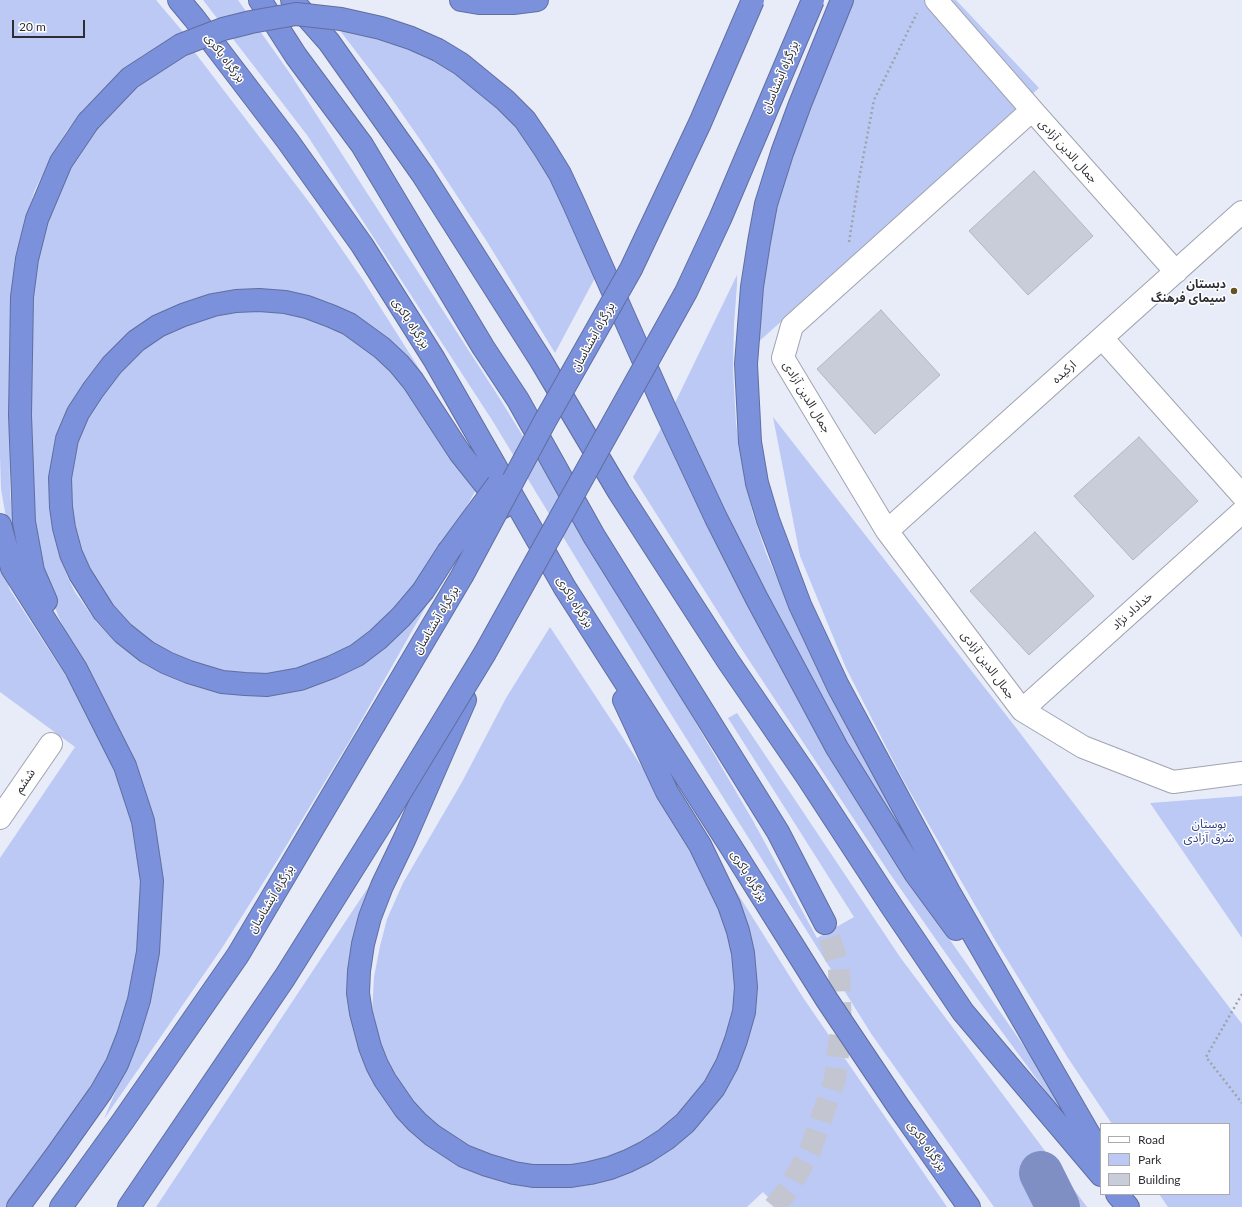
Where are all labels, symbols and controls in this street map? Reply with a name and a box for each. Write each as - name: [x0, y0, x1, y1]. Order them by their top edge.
- scale bar: [14, 12, 87, 38]
- text: 20 m: [19, 19, 46, 34]
- street label: بزرگراه باکری: [202, 31, 248, 85]
- street label: بزرگراه آبشناسان: [758, 39, 802, 115]
- street label: جمال الدین آزادی: [1035, 116, 1101, 186]
- place label: دبستان سیمای فرهنگ: [1151, 277, 1226, 305]
- marker: دبستان سیمای فرهنگ: [1229, 286, 1239, 296]
- street label: بزرگراه باکری: [389, 295, 433, 351]
- street label: بزرگراه آبشناسان: [568, 300, 618, 374]
- street label: ارکیده: [1049, 357, 1079, 387]
- street label: جمال الدین آزادی: [780, 358, 834, 436]
- street label: بزرگراه باکری: [554, 574, 596, 630]
- street label: بزرگراه آبشناسان: [410, 583, 462, 657]
- street label: خداداد نژاد: [1109, 589, 1155, 633]
- street label: جمال الدین آزادی: [958, 628, 1018, 702]
- street label: ششم: [12, 766, 38, 796]
- park label: بوستان شرق آزادی: [1184, 817, 1234, 845]
- street label: بزرگراه باکری: [728, 848, 770, 904]
- street label: بزرگراه آبشناسان: [245, 862, 297, 936]
- street label: بزرگراه باکری: [905, 1118, 949, 1174]
- legend: [1100, 1123, 1230, 1195]
- text: Road: [1138, 1132, 1165, 1147]
- text: Park: [1138, 1152, 1161, 1167]
- text: Building: [1138, 1172, 1181, 1187]

